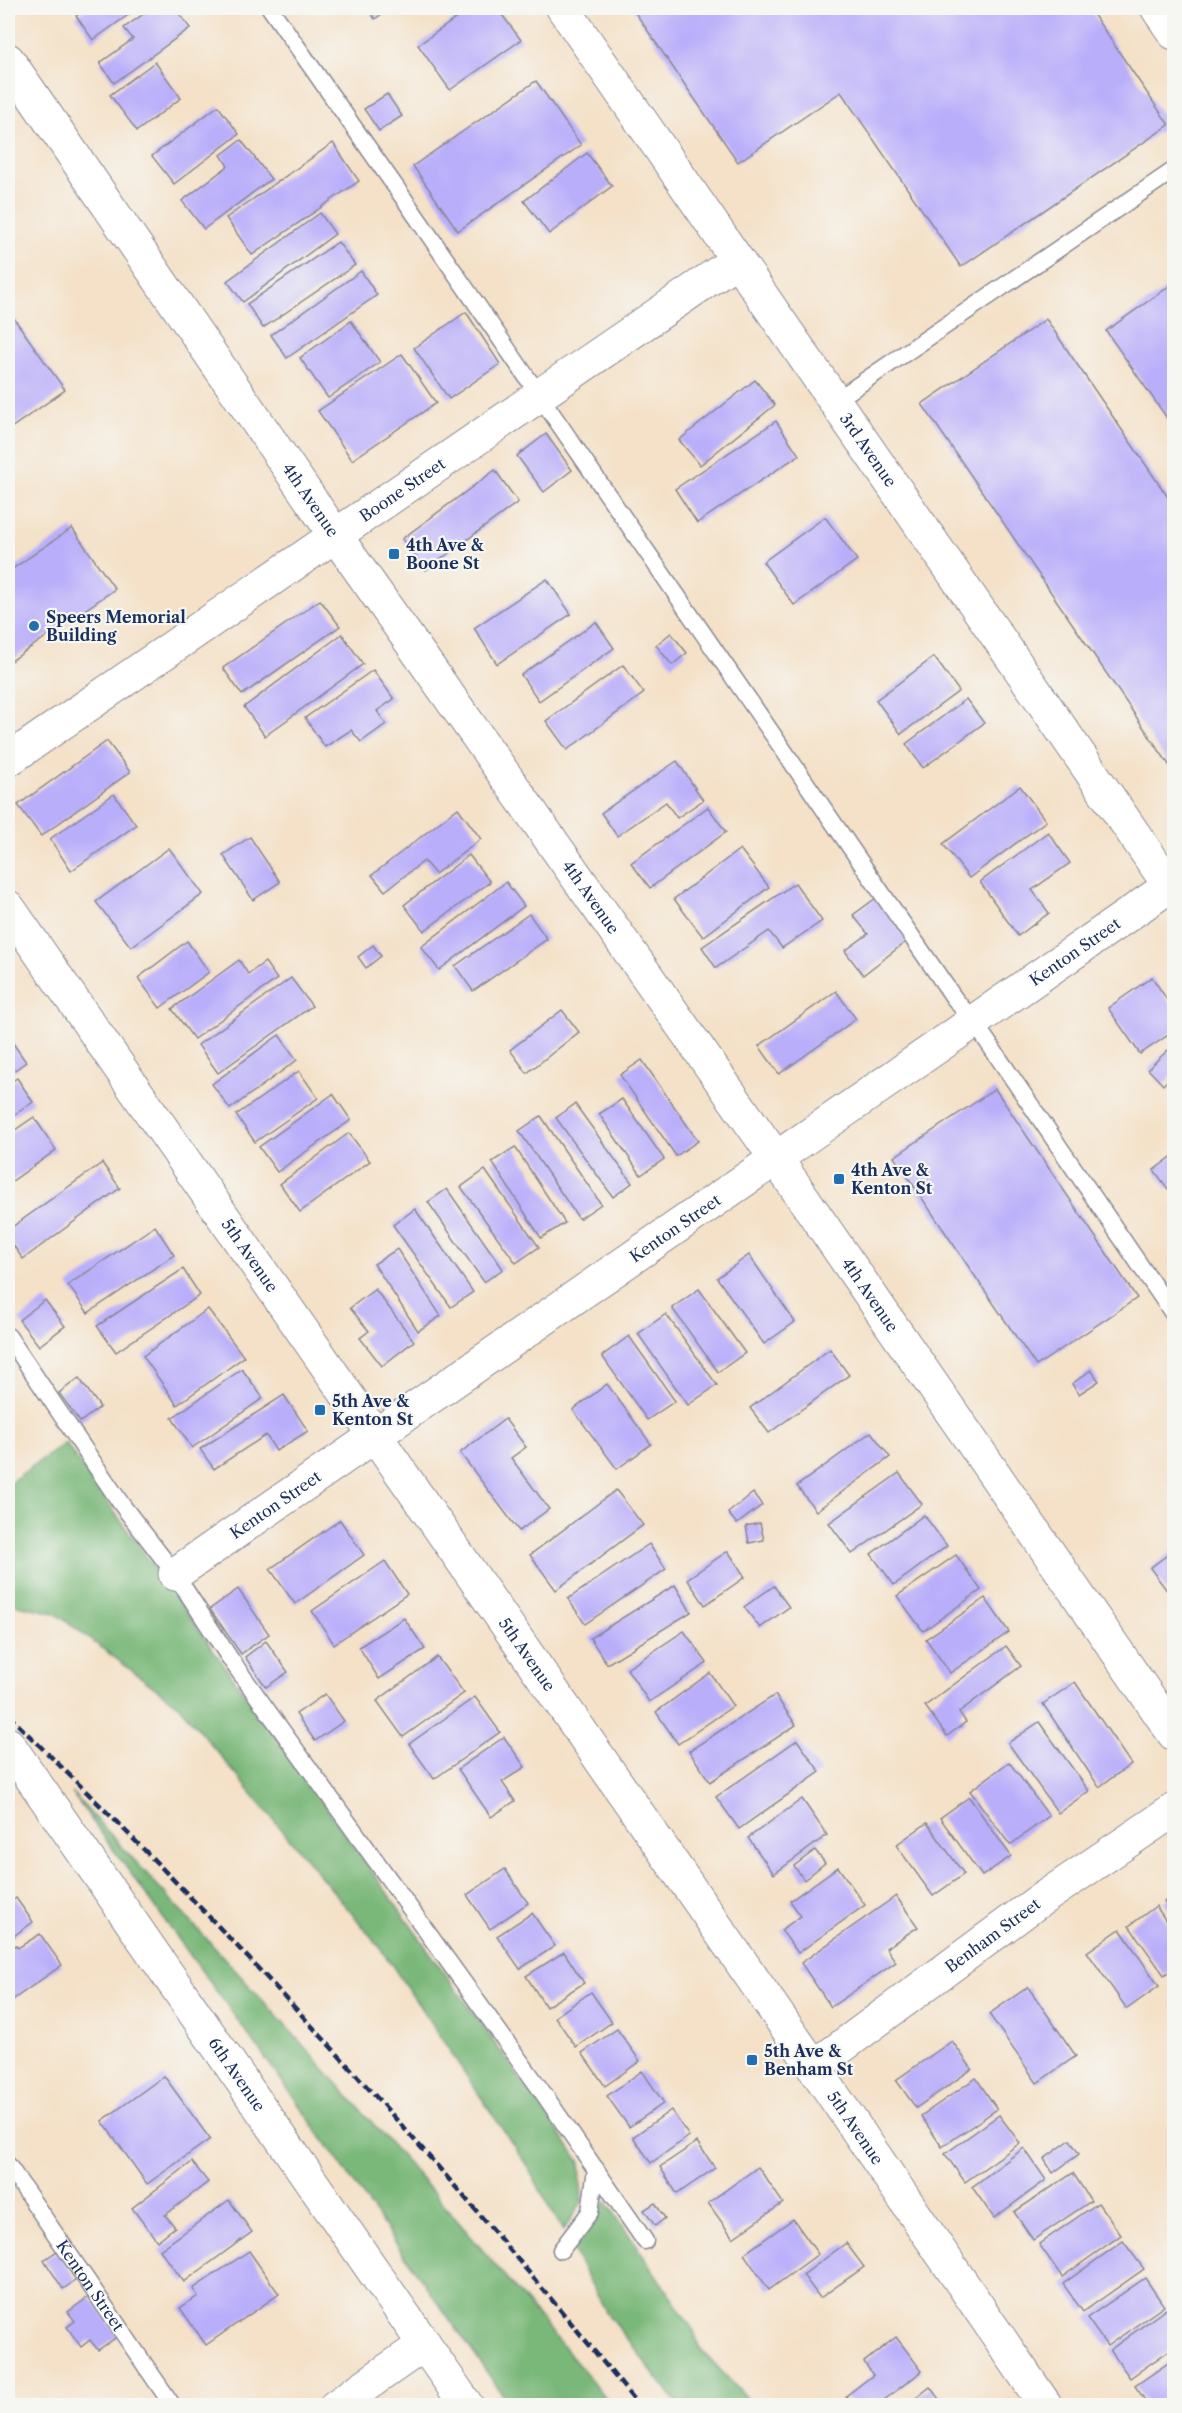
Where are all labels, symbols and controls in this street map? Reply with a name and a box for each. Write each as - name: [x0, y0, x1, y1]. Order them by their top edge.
- street label: 3rd Avenue: [836, 409, 901, 491]
- street label: Boone Street: [356, 453, 449, 526]
- street label: 4th Avenue: [278, 459, 343, 541]
- place label: 4th Ave & Boone St: [406, 535, 485, 573]
- marker: 4th Ave & Boone St: [387, 547, 401, 561]
- place label: Speers Memorial Building: [46, 607, 186, 645]
- marker: Speers Memorial Building: [27, 619, 41, 633]
- street label: 4th Avenue: [558, 856, 624, 938]
- street label: Kenton Street: [1025, 913, 1124, 990]
- place label: 4th Ave & Kenton St: [851, 1160, 933, 1198]
- marker: 4th Ave & Kenton St: [832, 1172, 846, 1186]
- street label: Kenton Street: [626, 1190, 725, 1267]
- street label: 5th Avenue: [217, 1215, 282, 1296]
- street label: 4th Avenue: [838, 1254, 903, 1336]
- place label: 5th Ave & Kenton St: [332, 1391, 414, 1429]
- marker: 5th Ave & Kenton St: [313, 1403, 327, 1417]
- street label: Kenton Street: [226, 1466, 325, 1543]
- street label: 5th Avenue: [495, 1614, 560, 1695]
- street label: Benham Street: [941, 1893, 1044, 1977]
- street label: 6th Avenue: [204, 2033, 270, 2115]
- place label: 5th Ave & Benham St: [764, 2041, 854, 2079]
- marker: 5th Ave & Benham St: [745, 2053, 759, 2067]
- street label: 5th Avenue: [823, 2087, 888, 2168]
- street label: Kenton Street: [52, 2236, 129, 2335]

